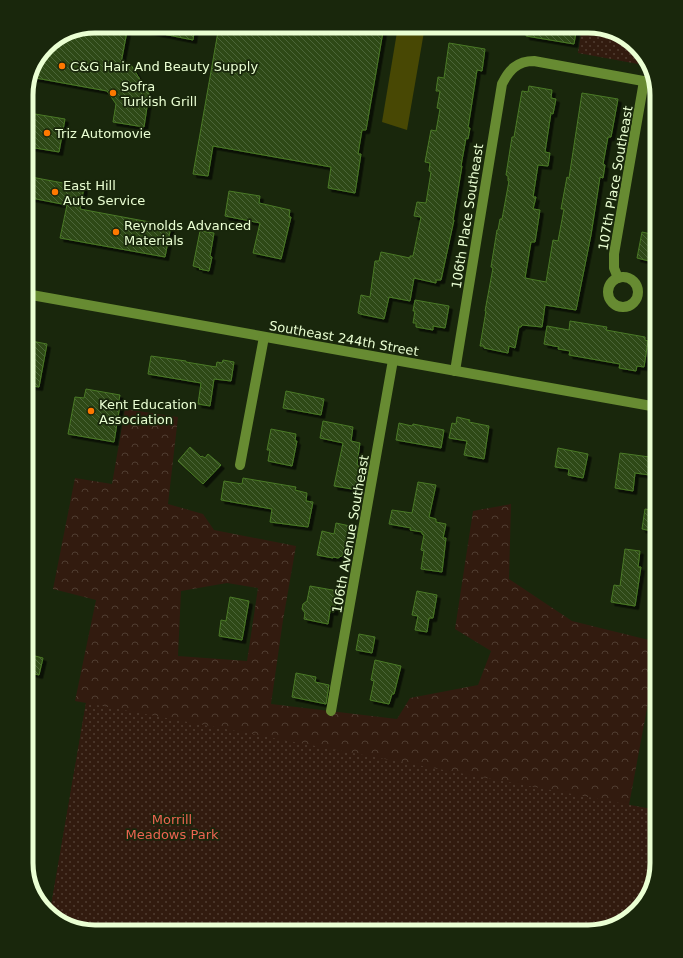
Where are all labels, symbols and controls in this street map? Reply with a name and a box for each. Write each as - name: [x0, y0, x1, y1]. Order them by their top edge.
- place label: C&G Hair And Beauty Supply: [70, 59, 258, 74]
- marker: C&G Hair And Beauty Supply: [57, 61, 67, 71]
- place label: Sofra Turkish Grill: [120, 79, 197, 109]
- marker: Sofra Turkish Grill: [108, 88, 118, 98]
- street label: 107th Place Southeast: [595, 105, 636, 252]
- place label: Triz Automovie: [54, 126, 151, 141]
- marker: Triz Automovie: [42, 128, 52, 138]
- street label: 106th Place Southeast: [449, 143, 486, 290]
- place label: East Hill Auto Service: [63, 178, 145, 208]
- marker: East Hill Auto Service: [50, 187, 60, 197]
- place label: Reynolds Advanced Materials: [124, 218, 251, 248]
- marker: Reynolds Advanced Materials: [111, 227, 121, 237]
- street label: Southeast 244th Street: [268, 318, 420, 359]
- place label: Kent Education Association: [99, 397, 197, 427]
- marker: Kent Education Association: [86, 406, 96, 416]
- street label: 106th Avenue Southeast: [329, 454, 372, 614]
- park label: Morrill Meadows Park: [125, 812, 219, 842]

